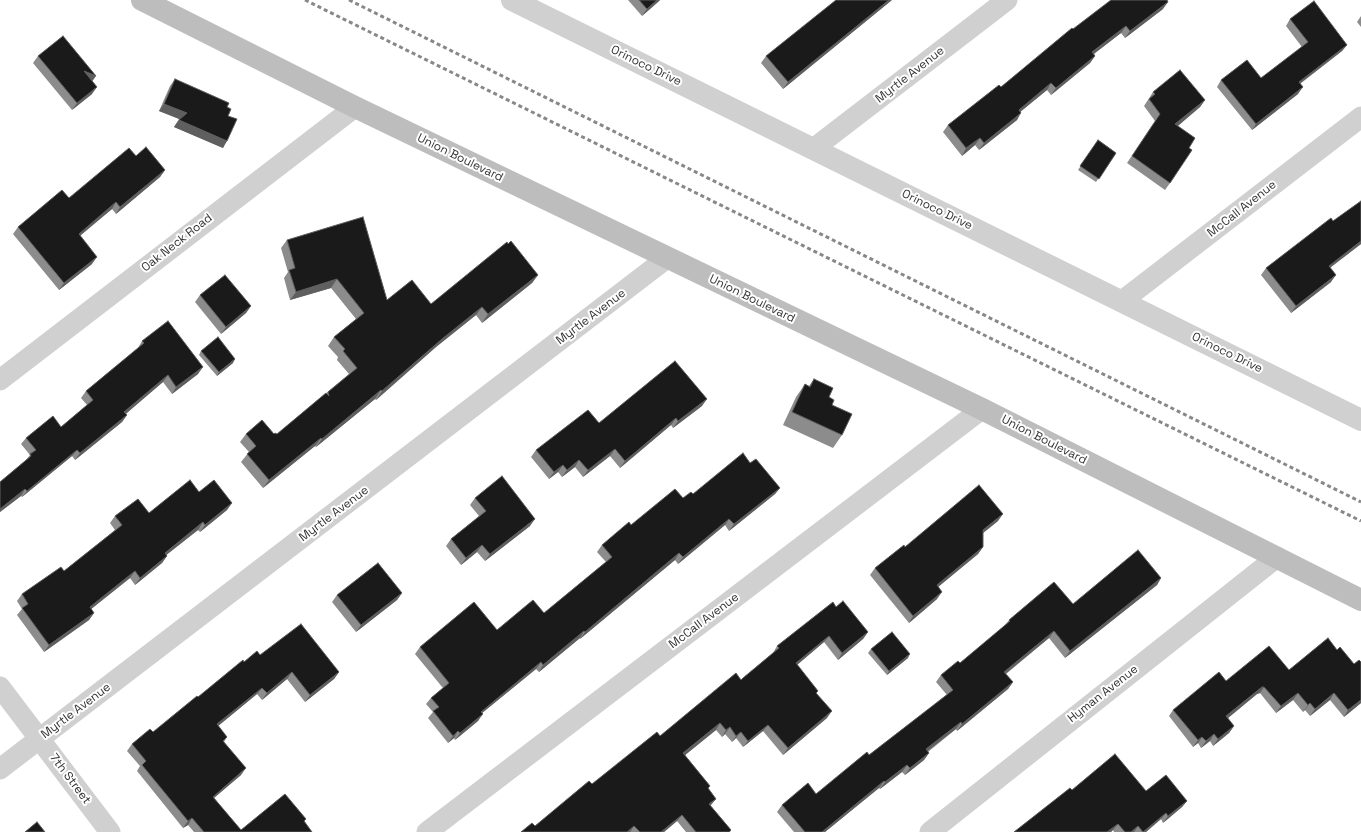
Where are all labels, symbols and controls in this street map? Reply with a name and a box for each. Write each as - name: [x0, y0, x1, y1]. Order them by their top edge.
- street label: Orinoco Drive: [608, 43, 684, 89]
- street label: Myrtle Avenue: [873, 44, 947, 106]
- street label: Union Boulevard: [415, 131, 505, 185]
- street label: McCall Avenue: [1205, 178, 1279, 240]
- street label: Orinoco Drive: [899, 187, 975, 233]
- street label: Oak Neck Road: [139, 211, 215, 275]
- street label: Union Boulevard: [707, 272, 797, 326]
- street label: Myrtle Avenue: [553, 286, 629, 348]
- street label: Orinoco Drive: [1189, 330, 1265, 376]
- street label: Union Boulevard: [999, 412, 1089, 468]
- street label: Myrtle Avenue: [296, 483, 372, 545]
- street label: McCall Avenue: [666, 590, 742, 652]
- street label: Hyman Avenue: [1065, 662, 1141, 726]
- street label: Myrtle Avenue: [38, 680, 114, 742]
- street label: 7th Street: [46, 751, 94, 807]

